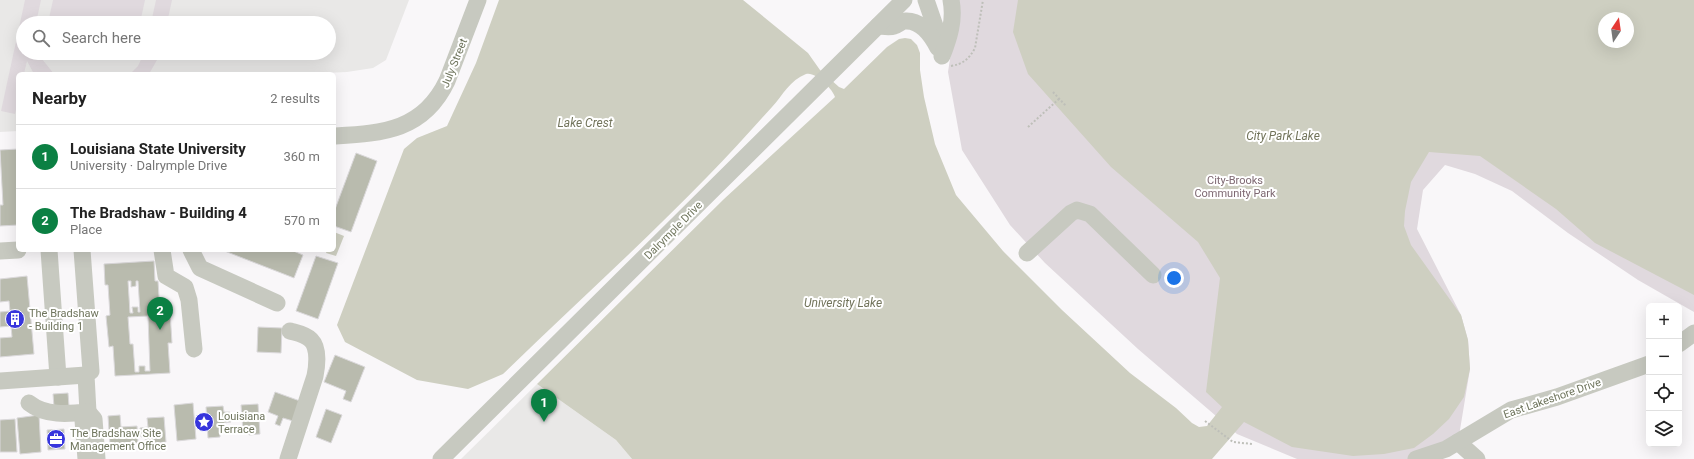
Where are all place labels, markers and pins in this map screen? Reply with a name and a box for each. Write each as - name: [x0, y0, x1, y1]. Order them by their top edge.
- pin: 2: [147, 297, 173, 330]
- place label: The Bradshaw - Building 1: [29, 307, 99, 333]
- building icon: The Bradshaw - Building 1: [4, 308, 26, 330]
- pin: 1: [531, 389, 557, 422]
- place label: Louisiana Terrace: [218, 410, 265, 436]
- place icon: Louisiana Terrace: [193, 411, 215, 433]
- place label: The Bradshaw Site Management Office: [70, 427, 166, 453]
- office icon: The Bradshaw Site Management Office: [45, 428, 67, 450]

